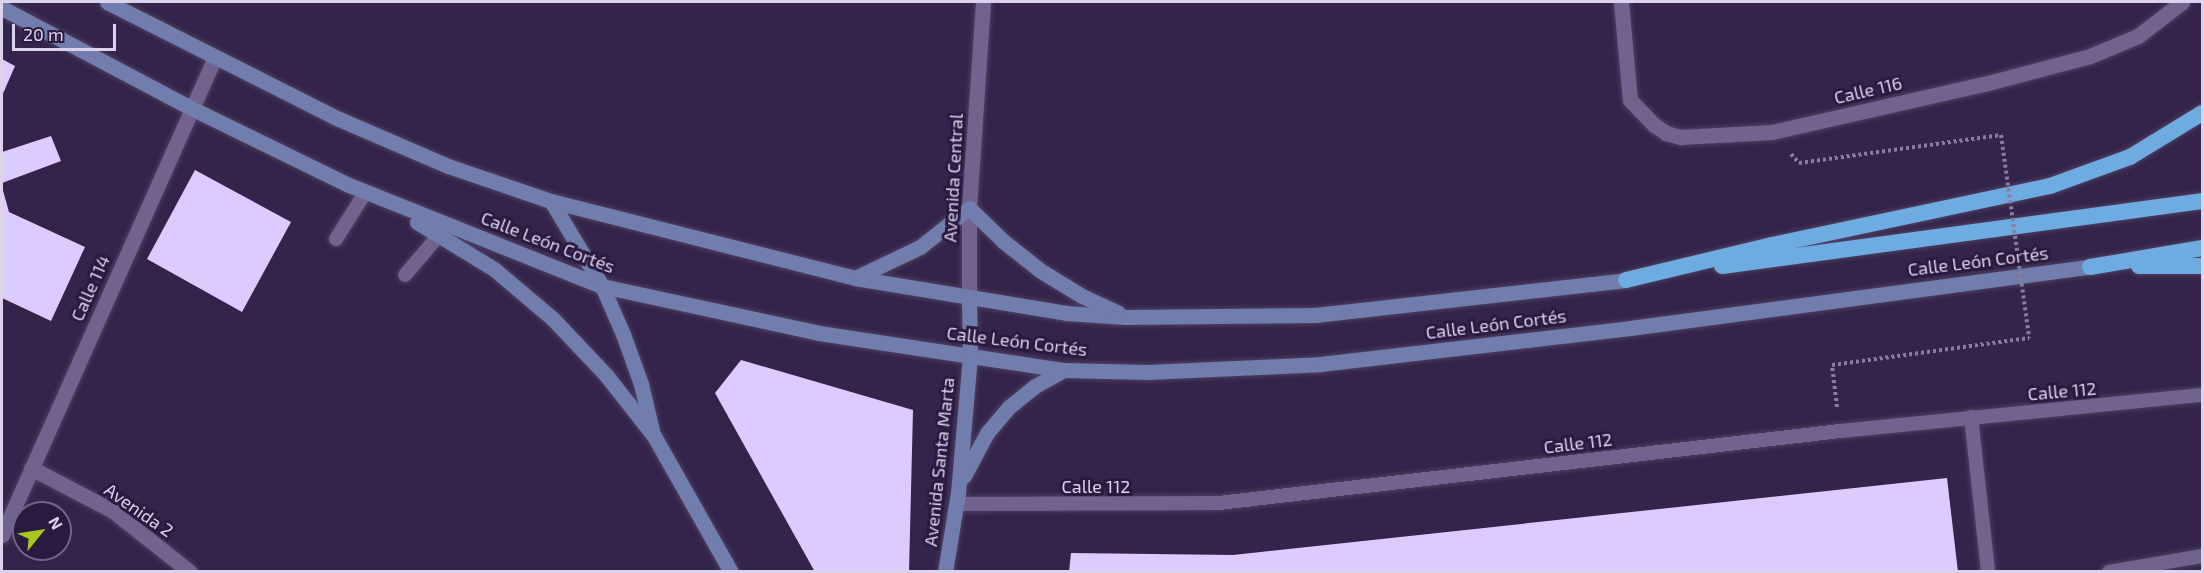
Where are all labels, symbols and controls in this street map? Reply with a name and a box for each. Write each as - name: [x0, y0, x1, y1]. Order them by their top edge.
- scale bar: [15, 12, 118, 50]
- text: 20 m: [23, 23, 64, 45]
- street label: Calle 116: [1832, 72, 1904, 108]
- street label: Avenida Central: [939, 113, 967, 243]
- street label: Calle León Cortés: [478, 207, 618, 277]
- street label: Calle León Cortés: [1906, 242, 2050, 280]
- street label: Calle 114: [66, 252, 114, 324]
- street label: Calle León Cortés: [1424, 305, 1568, 343]
- street label: Calle León Cortés: [945, 322, 1089, 360]
- street label: Avenida Santa Marta: [919, 376, 959, 548]
- street label: Calle 112: [2027, 377, 2097, 405]
- street label: Calle 112: [1542, 428, 1614, 458]
- street label: Calle 112: [1062, 475, 1130, 497]
- street label: Avenida 2: [100, 478, 178, 542]
- north arrow: [12, 501, 72, 561]
- text: N: [45, 513, 67, 533]

